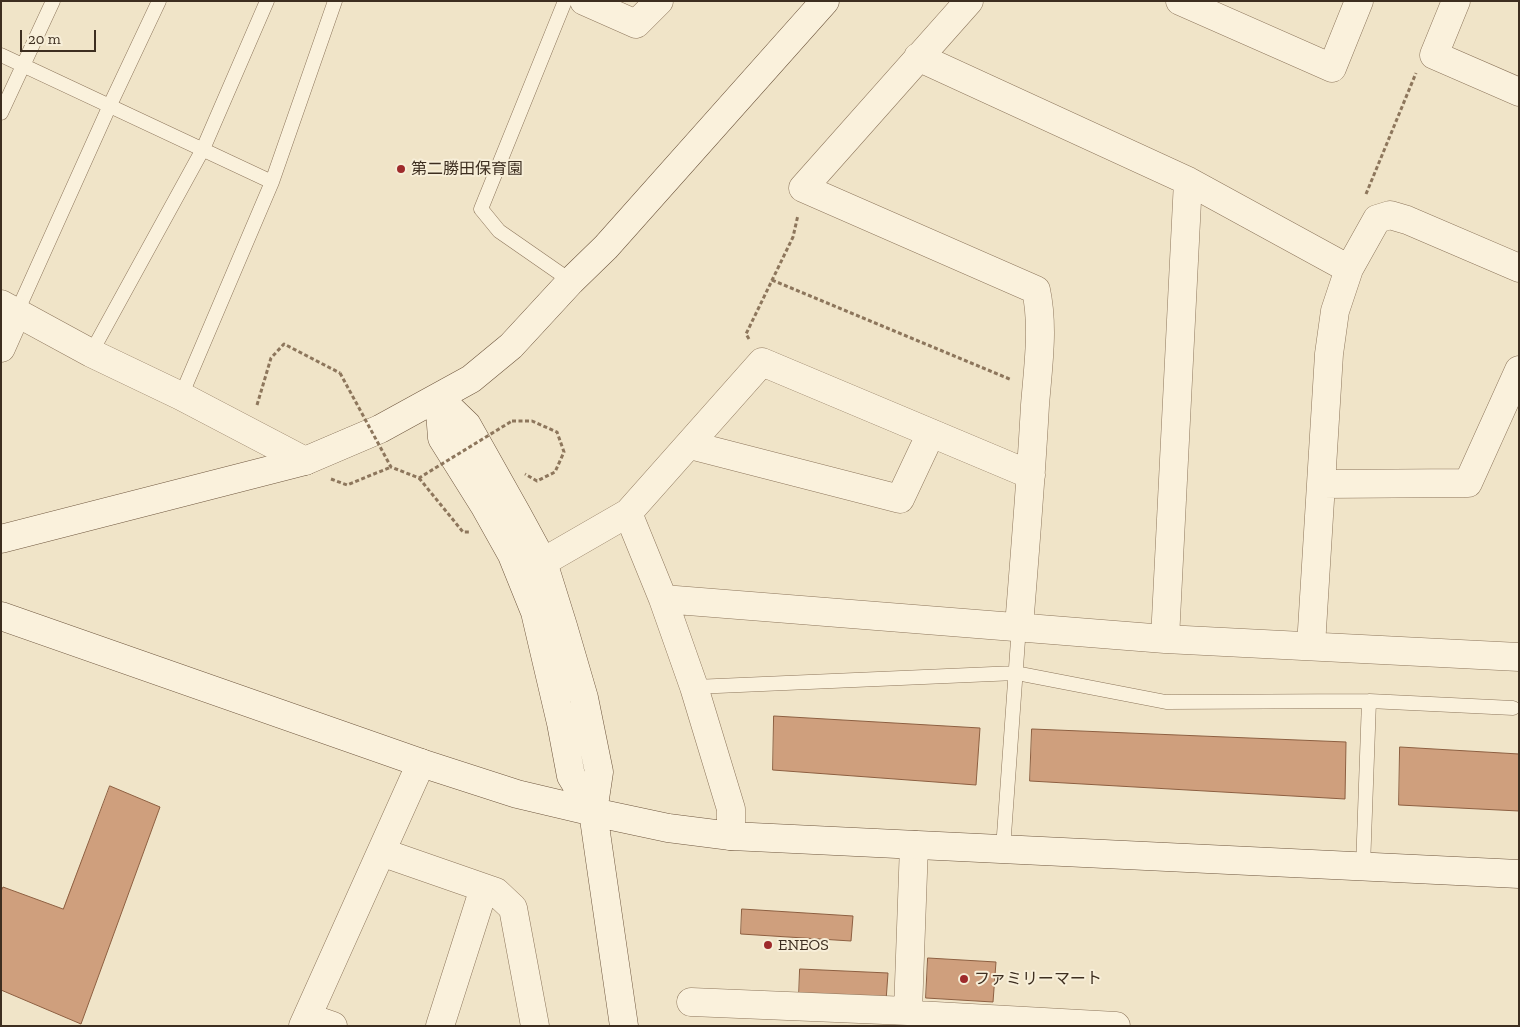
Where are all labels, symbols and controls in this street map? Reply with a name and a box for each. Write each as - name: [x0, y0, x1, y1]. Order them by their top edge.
- scale bar: [22, 20, 99, 52]
- text: 20 m: [28, 30, 61, 48]
- place label: 第二勝田保育園: [411, 159, 523, 179]
- marker: 第二勝田保育園: [395, 163, 407, 175]
- place label: ENEOS: [778, 935, 829, 955]
- marker: ENEOS: [762, 939, 774, 951]
- place label: ファミリーマート: [974, 969, 1102, 989]
- marker: ファミリーマート: [958, 973, 970, 985]

